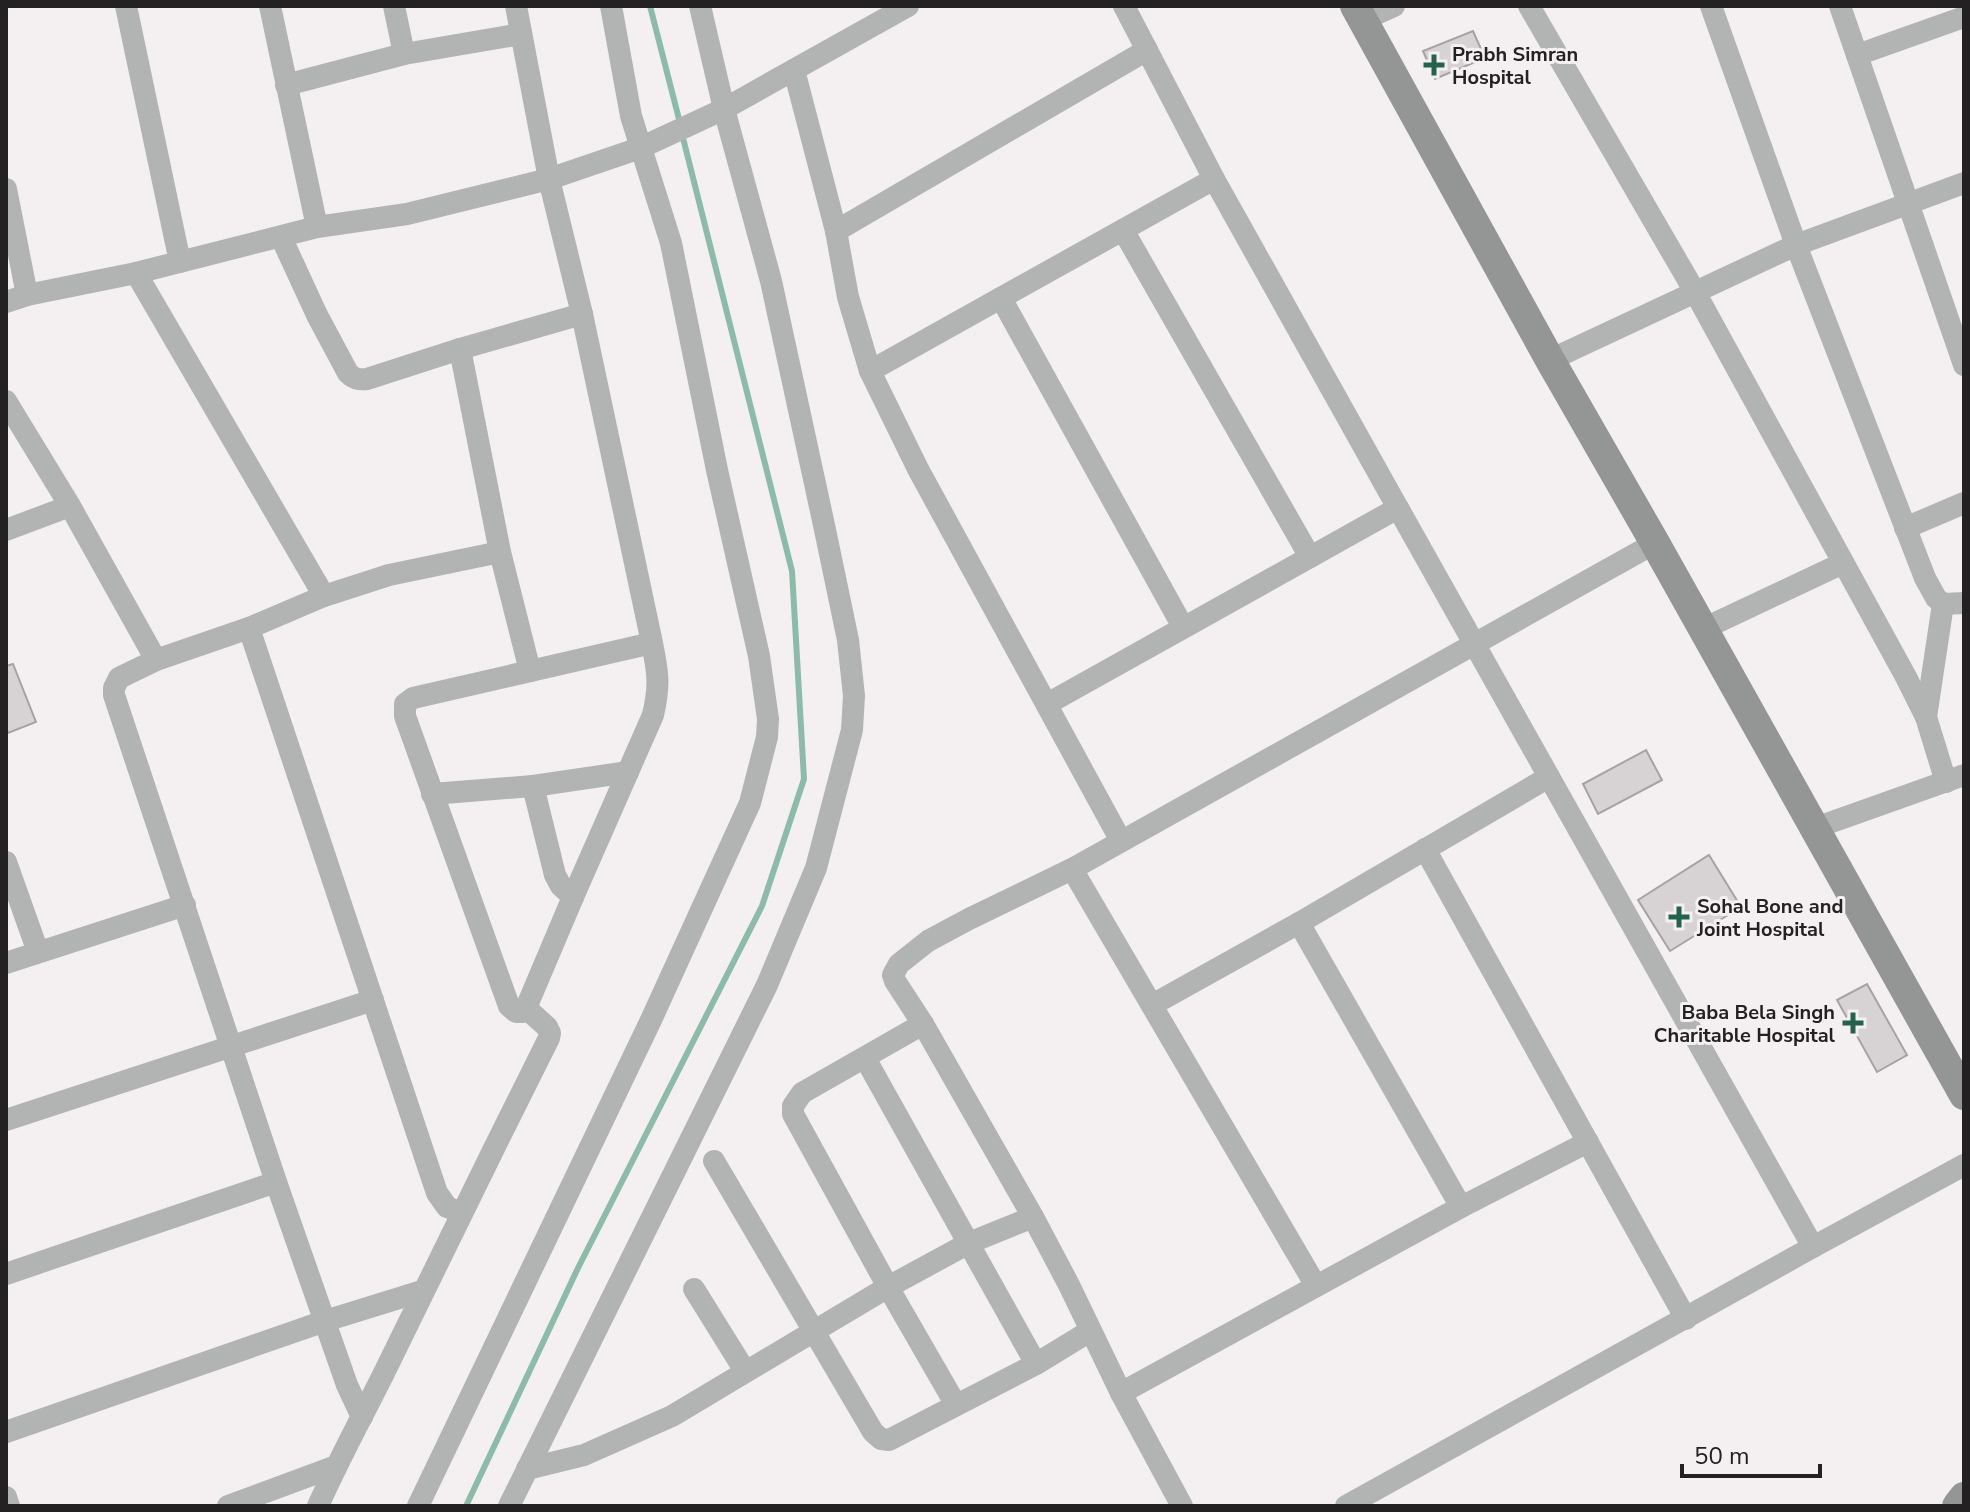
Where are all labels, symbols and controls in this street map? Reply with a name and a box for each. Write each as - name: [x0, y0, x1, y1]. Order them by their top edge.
- place label: Prabh Simran Hospital: [1452, 41, 1578, 91]
- marker: Prabh Simran Hospital: [1423, 54, 1445, 76]
- place label: Sohal Bone and Joint Hospital: [1696, 893, 1843, 943]
- marker: Sohal Bone and Joint Hospital: [1668, 906, 1690, 928]
- place label: Baba Bela Singh Charitable Hospital: [1654, 999, 1836, 1049]
- marker: Baba Bela Singh Charitable Hospital: [1842, 1012, 1864, 1034]
- scale bar: [1682, 1428, 1820, 1478]
- text: 50 m: [1694, 1440, 1750, 1472]

